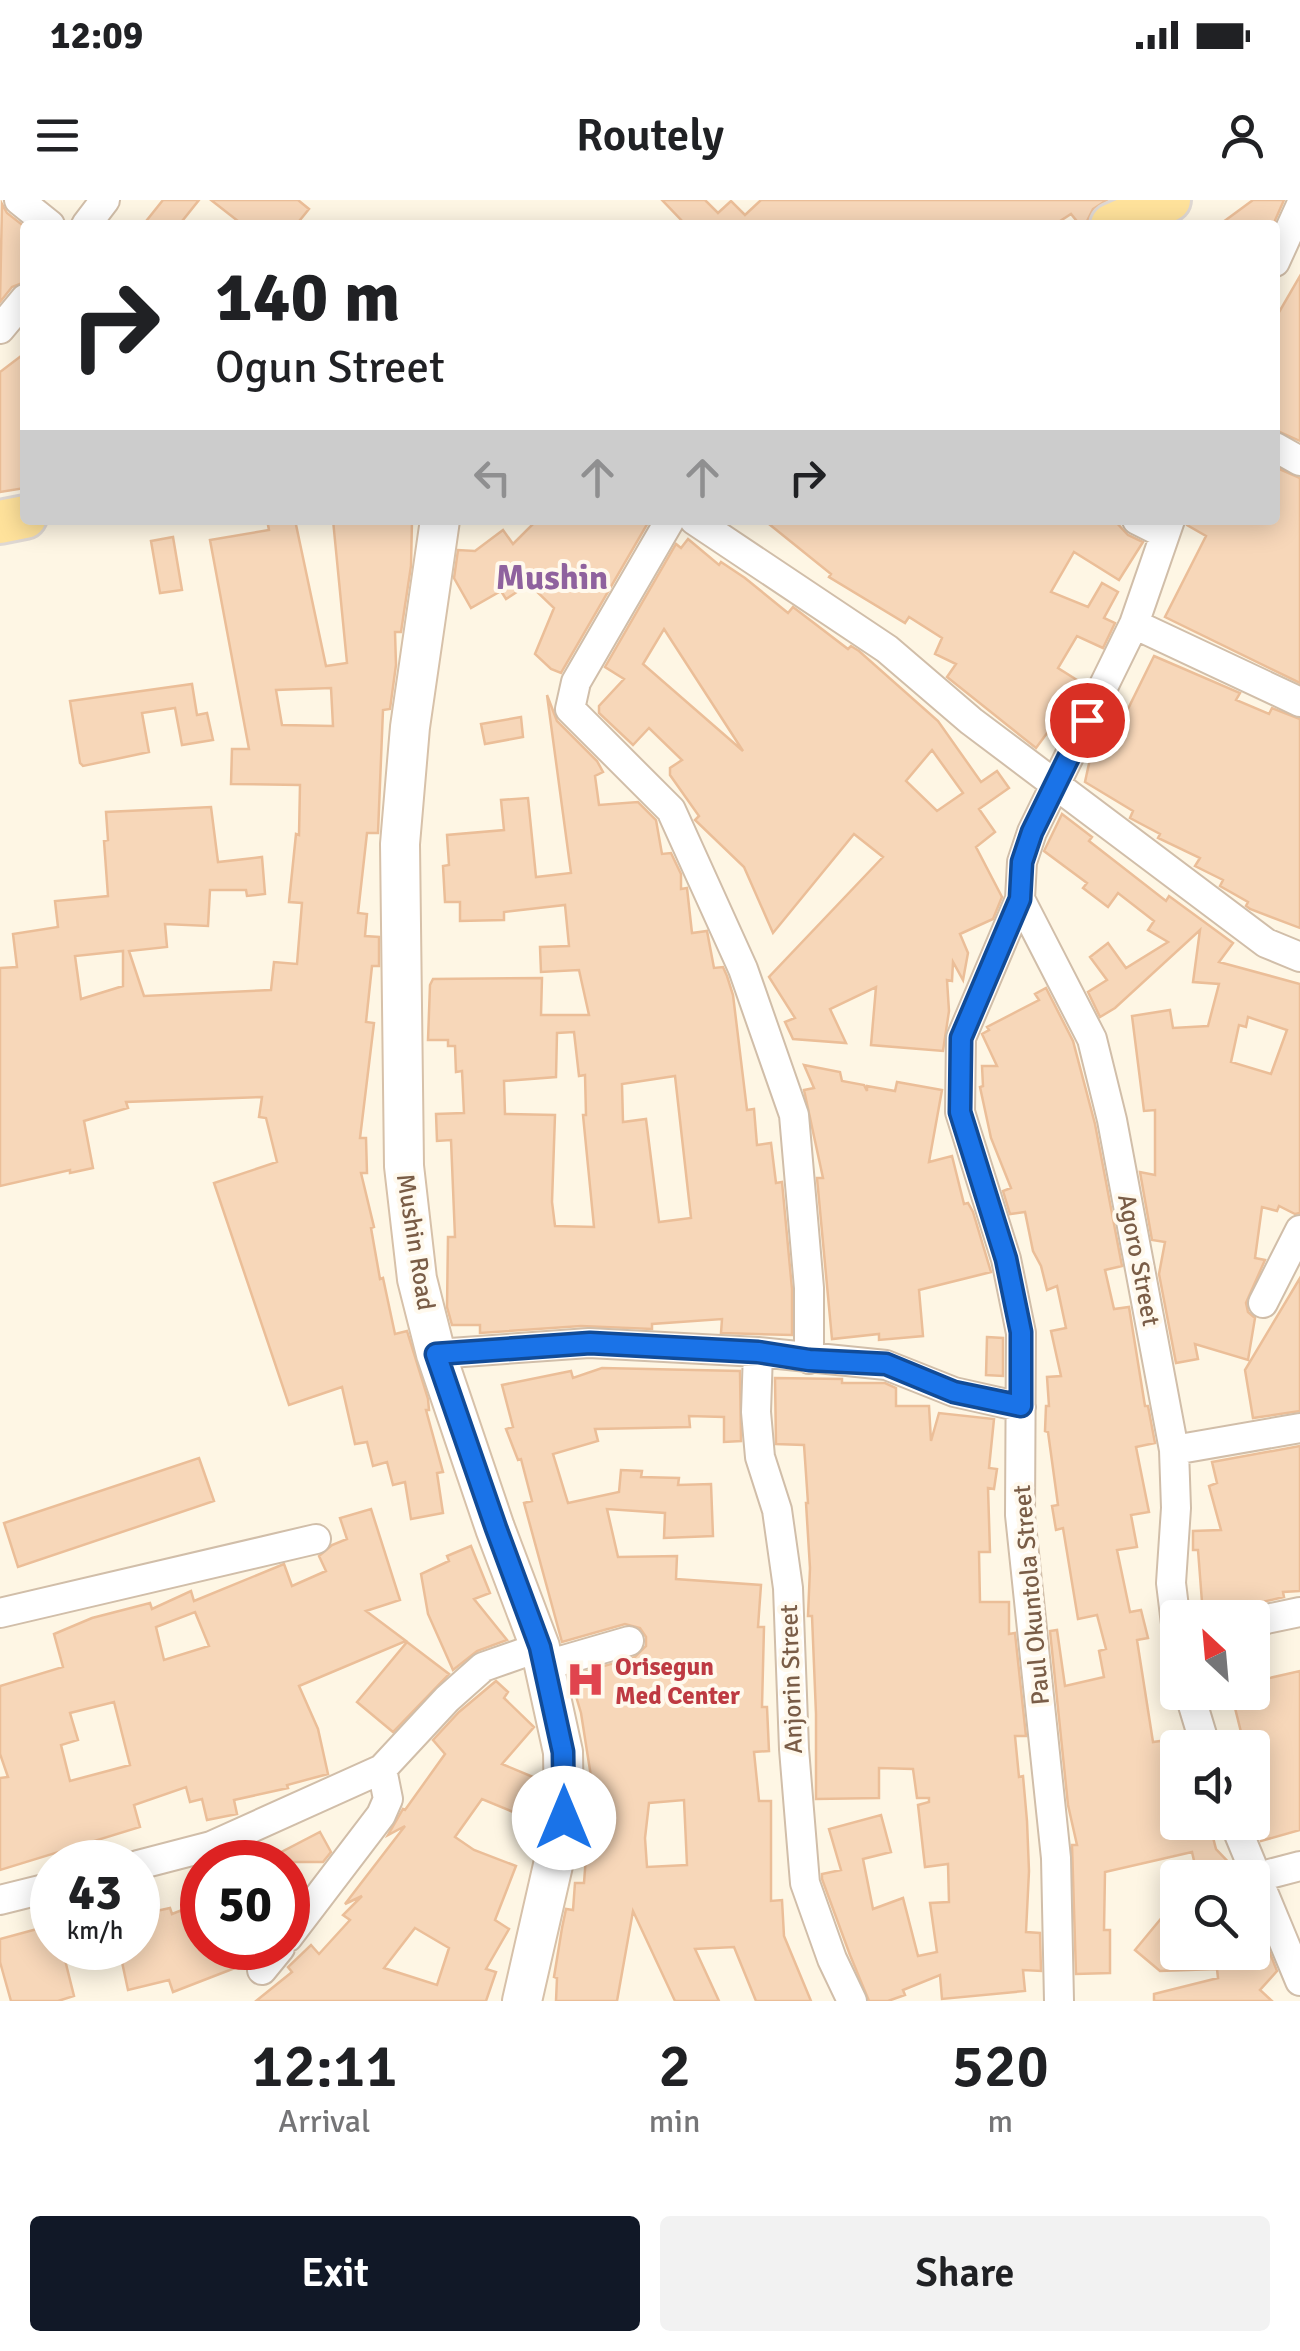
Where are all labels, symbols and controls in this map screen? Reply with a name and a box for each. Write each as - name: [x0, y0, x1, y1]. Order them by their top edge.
- text: 12:09: [50, 12, 143, 59]
- icon: menu: [30, 108, 85, 163]
- text: Routely: [576, 108, 724, 163]
- icon: person: [1215, 108, 1270, 163]
- text: 140 m: [215, 254, 400, 340]
- icon: right: [50, 260, 180, 390]
- text: Ogun Street: [215, 340, 445, 395]
- icon: left: [465, 450, 520, 505]
- icon: ahead: [570, 450, 625, 505]
- icon: ahead: [675, 450, 730, 505]
- icon: right: [780, 450, 835, 505]
- district label: Mushin: [496, 556, 608, 599]
- pin: [1045, 678, 1130, 763]
- icon: arrive: [1060, 693, 1115, 748]
- street label: Mushin Road: [390, 1172, 442, 1312]
- street label: Agoro Street: [1111, 1191, 1167, 1329]
- street label: Paul Okuntola Street: [1006, 1483, 1056, 1706]
- north arrow: [1160, 1600, 1270, 1710]
- map controls: [1160, 1600, 1270, 1970]
- street label: Anjorin Street: [773, 1603, 809, 1754]
- place label: Orisegun Med Center: [615, 1651, 740, 1711]
- hospital icon: Orisegun Med Center: [564, 1659, 606, 1701]
- button: sound: [1160, 1730, 1270, 1840]
- position arrow: [512, 1766, 616, 1870]
- speed limit sign: 50: [180, 1840, 310, 1970]
- button: search: [1160, 1860, 1270, 1970]
- text: 43: [68, 1862, 122, 1924]
- text: km/h: [67, 1915, 123, 1946]
- text: 12:11: [251, 2030, 398, 2104]
- text: 2: [658, 2030, 691, 2104]
- text: 520: [952, 2030, 1049, 2104]
- text: Arrival: [278, 2102, 371, 2141]
- text: min: [649, 2102, 700, 2141]
- text: m: [987, 2102, 1013, 2141]
- button: Exit: [30, 2216, 640, 2331]
- button: Share: [660, 2216, 1270, 2331]

